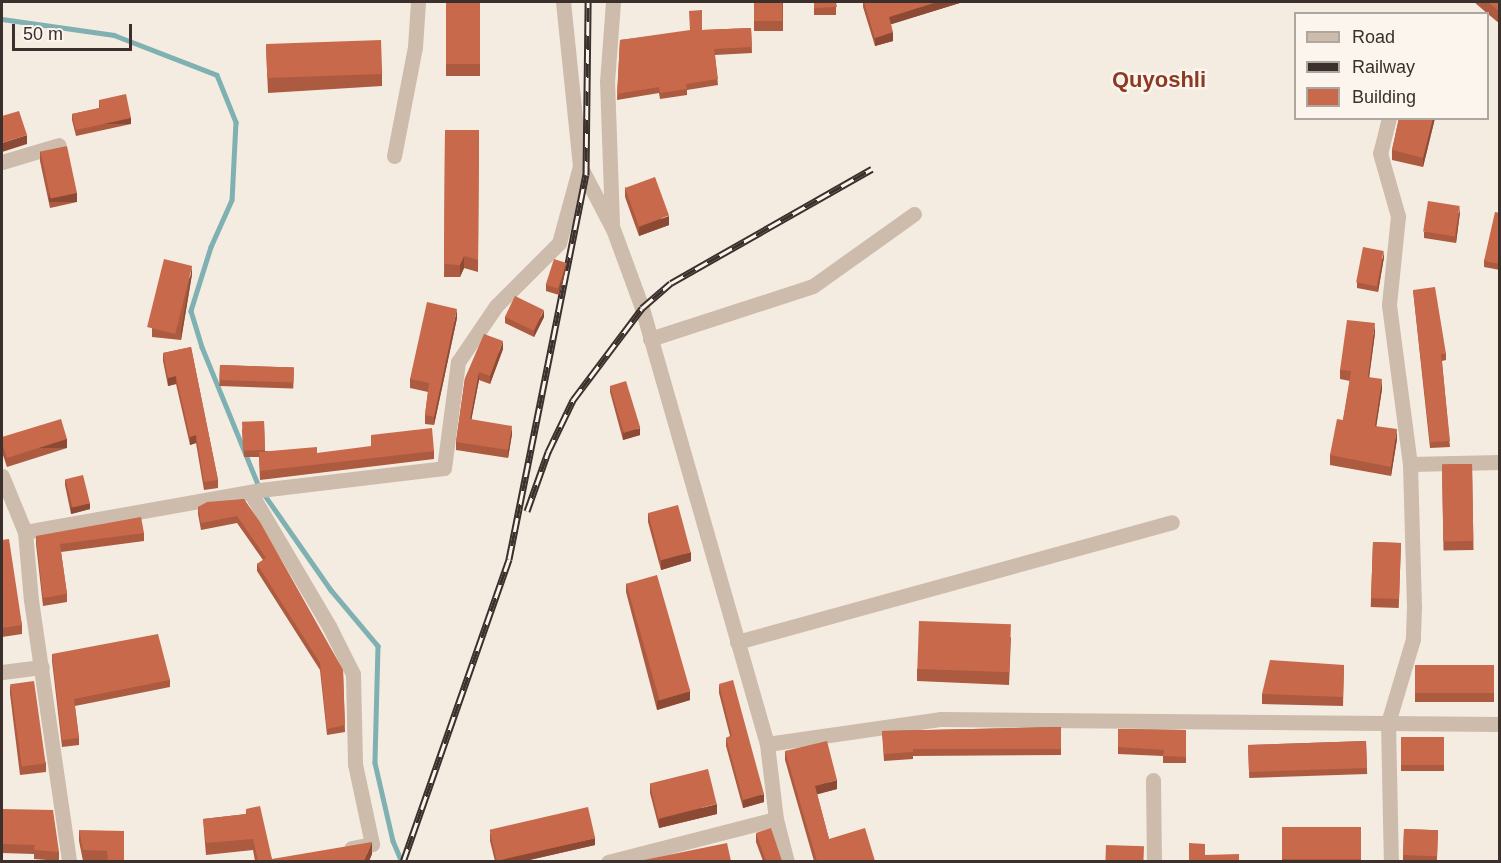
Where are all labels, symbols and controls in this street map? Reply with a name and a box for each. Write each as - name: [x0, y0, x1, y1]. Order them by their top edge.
- scale bar: [15, 12, 135, 50]
- legend: [1294, 12, 1489, 120]
- text: 50 m: [23, 24, 63, 44]
- text: Road: [1352, 27, 1395, 47]
- text: Railway: [1352, 57, 1415, 77]
- district label: Quyoshli: [1112, 67, 1206, 93]
- text: Building: [1352, 87, 1416, 107]

